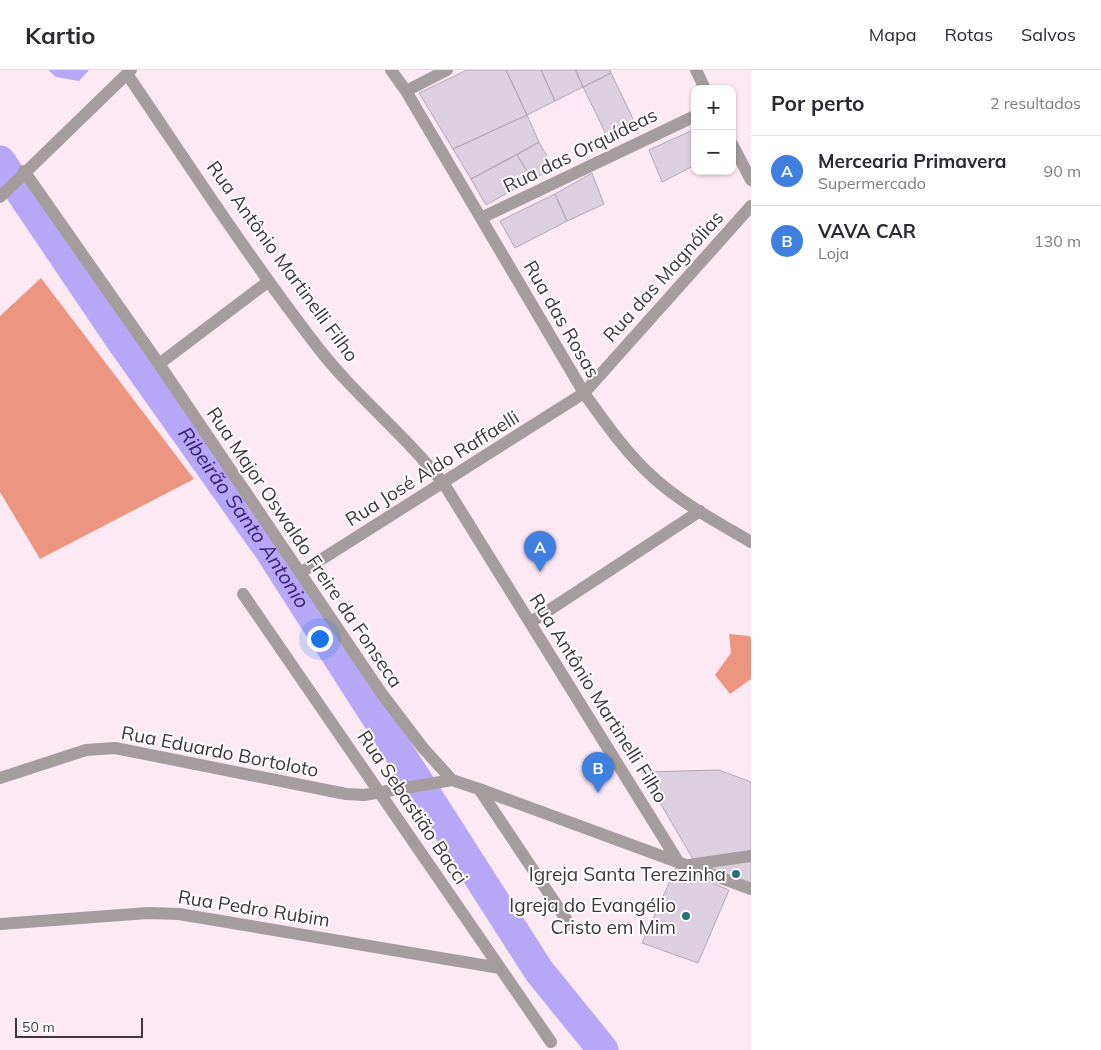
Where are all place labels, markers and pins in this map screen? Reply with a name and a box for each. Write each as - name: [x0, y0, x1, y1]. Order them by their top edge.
- pin: A: [524, 531, 556, 572]
- pin: B: [582, 752, 614, 793]
- place label: Igreja Santa Terezinha: [529, 862, 726, 886]
- marker: Igreja Santa Terezinha: [730, 868, 742, 880]
- place label: Igreja do Evangélio Cristo em Mim: [509, 893, 676, 939]
- marker: Igreja do Evangélio Cristo em Mim: [680, 910, 692, 922]

